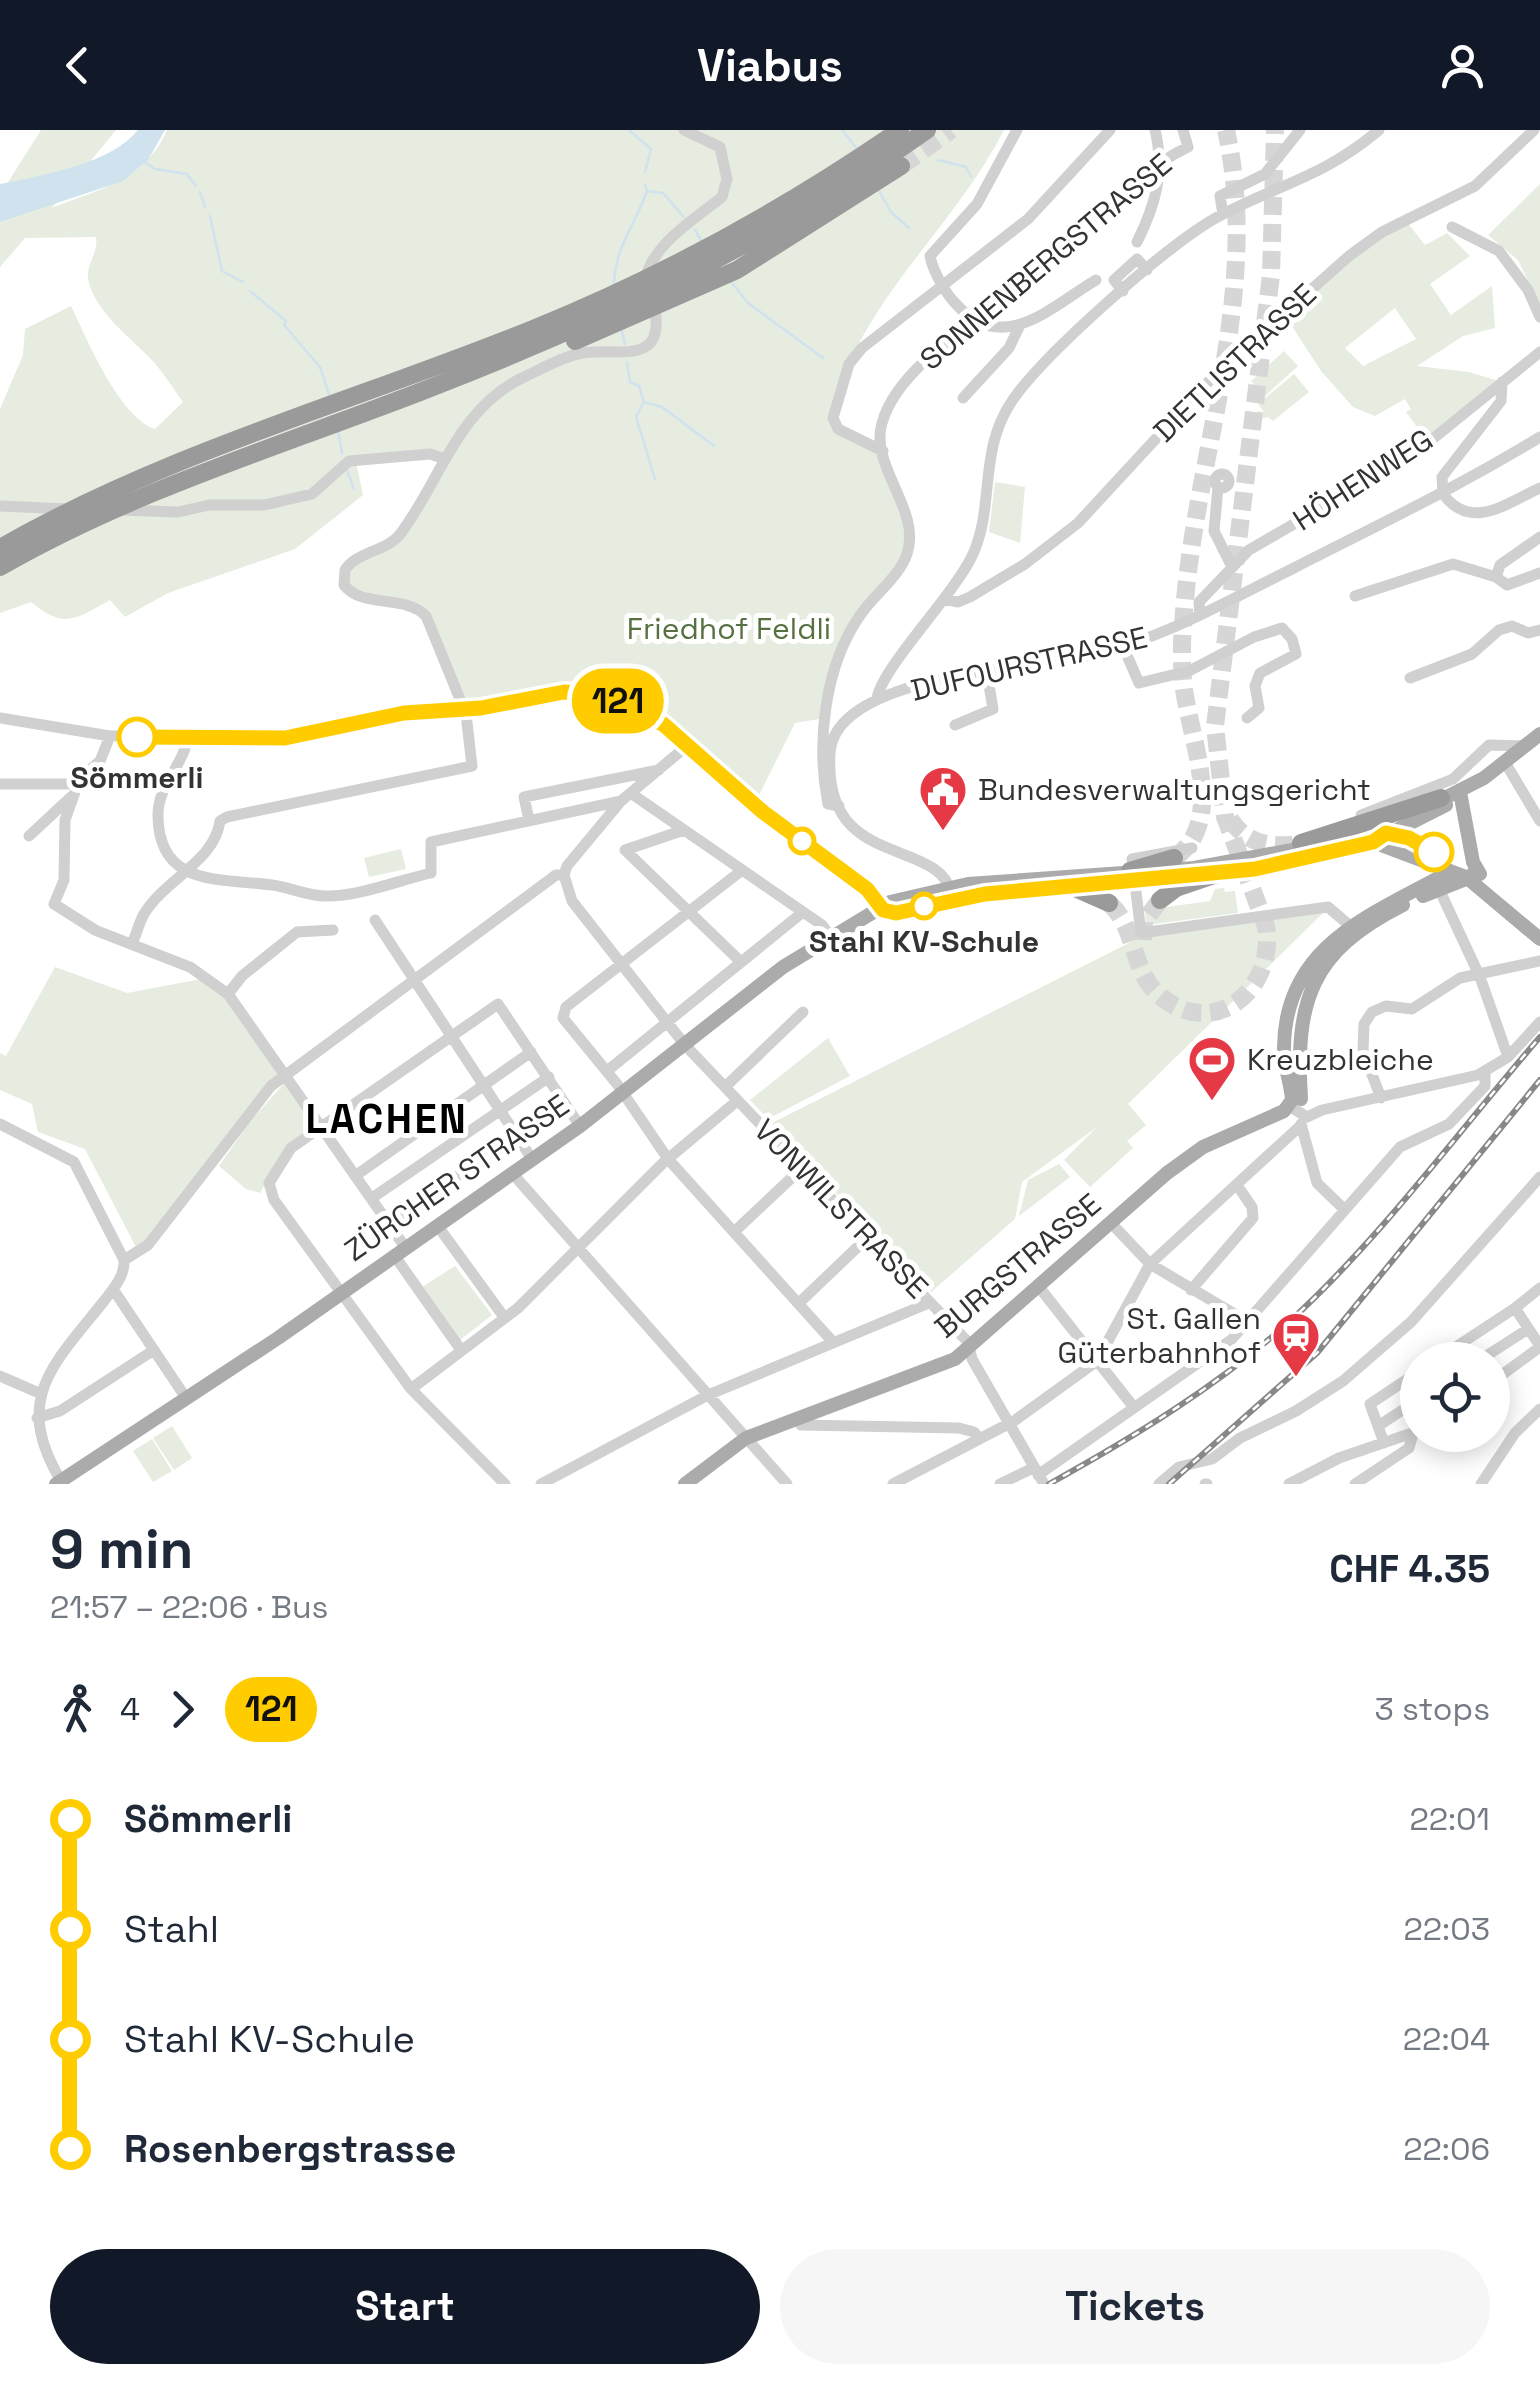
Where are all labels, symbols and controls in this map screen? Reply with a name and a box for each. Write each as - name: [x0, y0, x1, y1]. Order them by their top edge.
- text: Viabus: [697, 37, 843, 94]
- icon: back: [50, 38, 105, 93]
- icon: person: [1435, 38, 1490, 93]
- street label: SONNENBERGSTRASSE: [912, 145, 1180, 378]
- street label: DIETLISTRASSE: [1145, 275, 1324, 450]
- street label: HÖHENWEG: [1285, 420, 1440, 539]
- park label: Friedhof Feldli: [627, 609, 831, 648]
- street label: DUFOURSTRASSE: [907, 617, 1151, 710]
- line badge: 121: [560, 668, 676, 734]
- text: 121: [592, 679, 644, 723]
- marker: Sömmerli: [118, 718, 156, 756]
- place label: Sömmerli: [71, 758, 203, 797]
- public building icon: Bundesverwaltungsgericht: [917, 764, 969, 832]
- place label: Bundesverwaltungsgericht: [978, 770, 1371, 809]
- unlabelled marker: [789, 828, 815, 854]
- unlabelled marker: [1415, 833, 1453, 871]
- marker: Stahl KV-Schule: [911, 893, 937, 919]
- place label: Stahl KV-Schule: [809, 922, 1039, 961]
- sports icon: Kreuzbleiche: [1186, 1034, 1238, 1102]
- place label: Kreuzbleiche: [1247, 1040, 1434, 1079]
- street label: ZÜRCHER STRASSE: [337, 1086, 577, 1270]
- district label: LACHEN: [306, 1094, 468, 1145]
- street label: VONWILSTRASSE: [746, 1111, 937, 1307]
- street label: BURGSTRASSE: [927, 1185, 1109, 1346]
- place label: St. Gallen Güterbahnhof: [1058, 1299, 1261, 1372]
- station icon: St. Gallen Güterbahnhof: [1270, 1310, 1322, 1378]
- map controls: [1400, 1342, 1510, 1452]
- button: locate: [1400, 1342, 1510, 1452]
- text: 9 min: [50, 1514, 193, 1584]
- text: CHF 4.35: [1329, 1545, 1490, 1593]
- text: 21:57 – 22:06 · Bus: [50, 1587, 328, 1627]
- icon: walk: [50, 1682, 105, 1737]
- icon: forward: [155, 1682, 210, 1737]
- text: 121: [245, 1687, 297, 1731]
- text: 4: [120, 1689, 140, 1729]
- text: 3 stops: [1375, 1689, 1490, 1729]
- text: Sömmerli: [124, 1795, 292, 1843]
- text: 22:01: [1409, 1799, 1490, 1839]
- text: Stahl: [124, 1905, 219, 1953]
- text: 22:03: [1403, 1909, 1490, 1949]
- text: Stahl KV-Schule: [124, 2015, 415, 2063]
- text: 22:04: [1403, 2019, 1490, 2059]
- text: Rosenbergstrasse: [124, 2125, 456, 2173]
- text: 22:06: [1403, 2129, 1490, 2169]
- button: Start: [50, 2249, 760, 2364]
- button: Tickets: [780, 2249, 1490, 2364]

